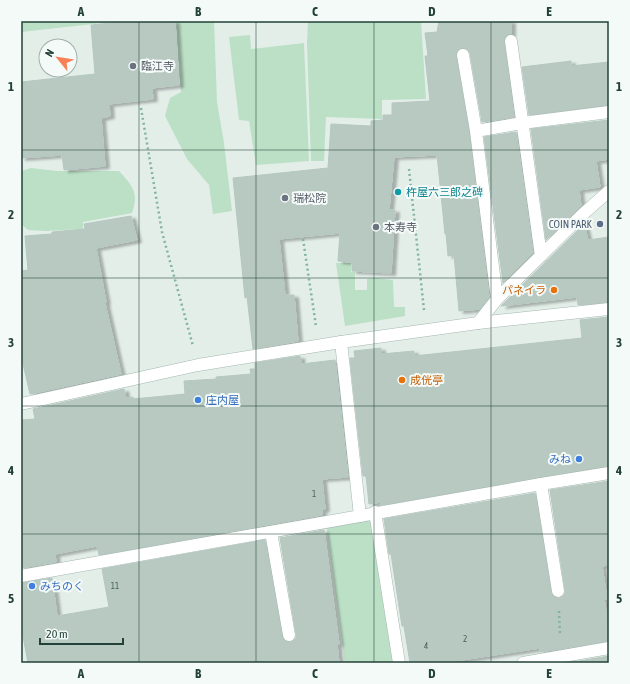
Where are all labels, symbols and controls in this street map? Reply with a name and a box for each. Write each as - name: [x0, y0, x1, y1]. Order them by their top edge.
- text: A: [77, 4, 85, 19]
- text: B: [195, 4, 202, 19]
- text: C: [312, 4, 318, 19]
- text: D: [428, 4, 436, 19]
- text: E: [546, 4, 552, 19]
- north arrow: [38, 38, 78, 78]
- text: N: [43, 47, 56, 59]
- place label: 臨江寺: [141, 60, 174, 72]
- marker: 臨江寺: [128, 61, 138, 71]
- text: 1: [8, 79, 14, 94]
- text: 1: [616, 79, 622, 94]
- place label: 杵屋六三郎之碑: [406, 186, 483, 198]
- marker: 杵屋六三郎之碑: [393, 187, 403, 197]
- place label: 瑞松院: [293, 192, 326, 204]
- marker: 瑞松院: [280, 193, 290, 203]
- text: 2: [8, 207, 14, 222]
- text: 2: [616, 207, 622, 222]
- place label: COIN PARK: [549, 218, 593, 230]
- marker: COIN PARK: [595, 219, 605, 229]
- place label: 本寿寺: [384, 221, 417, 233]
- marker: 本寿寺: [371, 222, 381, 232]
- place label: パネイラ: [502, 284, 546, 296]
- marker: パネイラ: [549, 285, 559, 295]
- text: 3: [8, 335, 14, 350]
- text: 3: [616, 335, 622, 350]
- place label: 成侊亭: [410, 374, 443, 386]
- marker: 成侊亭: [397, 375, 407, 385]
- place label: 庄内屋: [206, 394, 239, 406]
- marker: 庄内屋: [193, 395, 203, 405]
- place label: みね: [549, 453, 571, 465]
- marker: みね: [574, 454, 584, 464]
- text: 4: [7, 463, 14, 478]
- text: 4: [615, 463, 622, 478]
- house number: 1: [312, 489, 316, 499]
- place label: みちのく: [40, 580, 84, 592]
- marker: みちのく: [27, 581, 37, 591]
- house number: 11: [111, 581, 119, 591]
- text: 5: [8, 591, 14, 606]
- text: 5: [616, 591, 622, 606]
- scale bar: [40, 620, 123, 646]
- text: 20 m: [46, 627, 68, 641]
- house number: 2: [463, 634, 467, 644]
- house number: 4: [424, 641, 428, 651]
- text: A: [77, 666, 85, 681]
- text: B: [195, 666, 202, 681]
- text: C: [312, 666, 318, 681]
- text: D: [428, 666, 436, 681]
- text: E: [546, 666, 552, 681]

